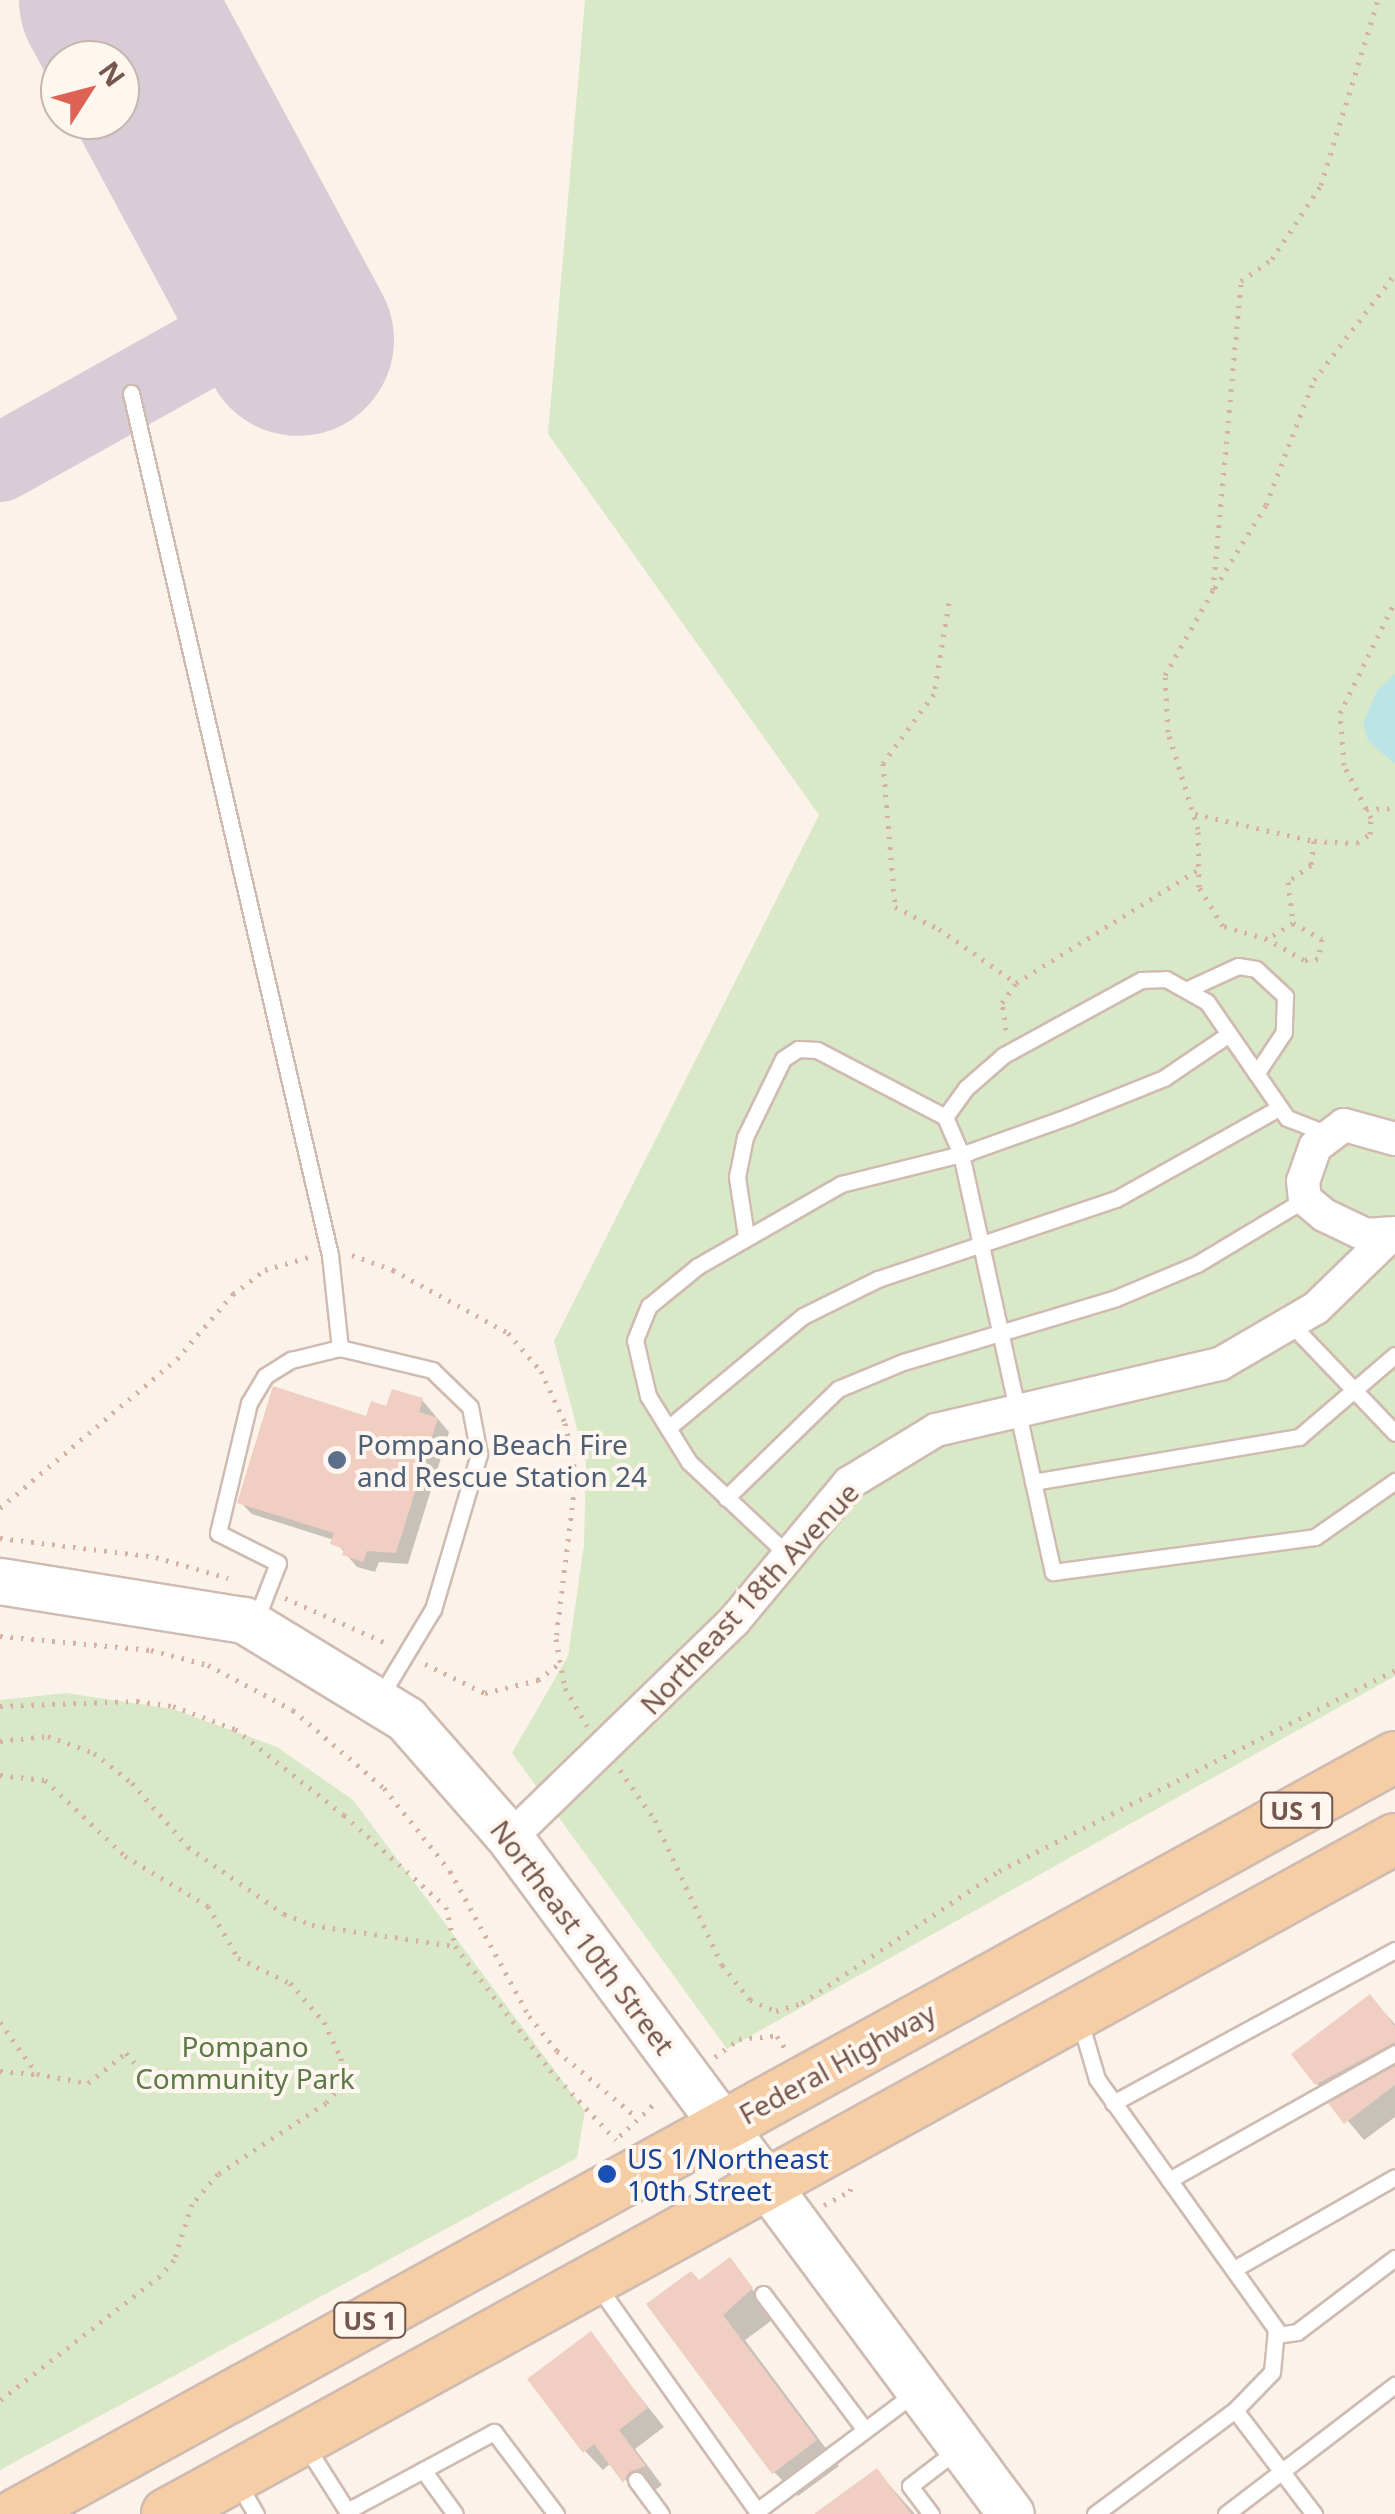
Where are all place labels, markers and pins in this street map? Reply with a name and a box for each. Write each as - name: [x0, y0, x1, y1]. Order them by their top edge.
- place label: Pompano Beach Fire and Rescue Station 24: [357, 1427, 647, 1493]
- marker: Pompano Beach Fire and Rescue Station 24: [326, 1449, 348, 1471]
- place label: US 1/Northeast 10th Street: [627, 2141, 829, 2207]
- marker: US 1/Northeast 10th Street: [596, 2163, 618, 2185]

